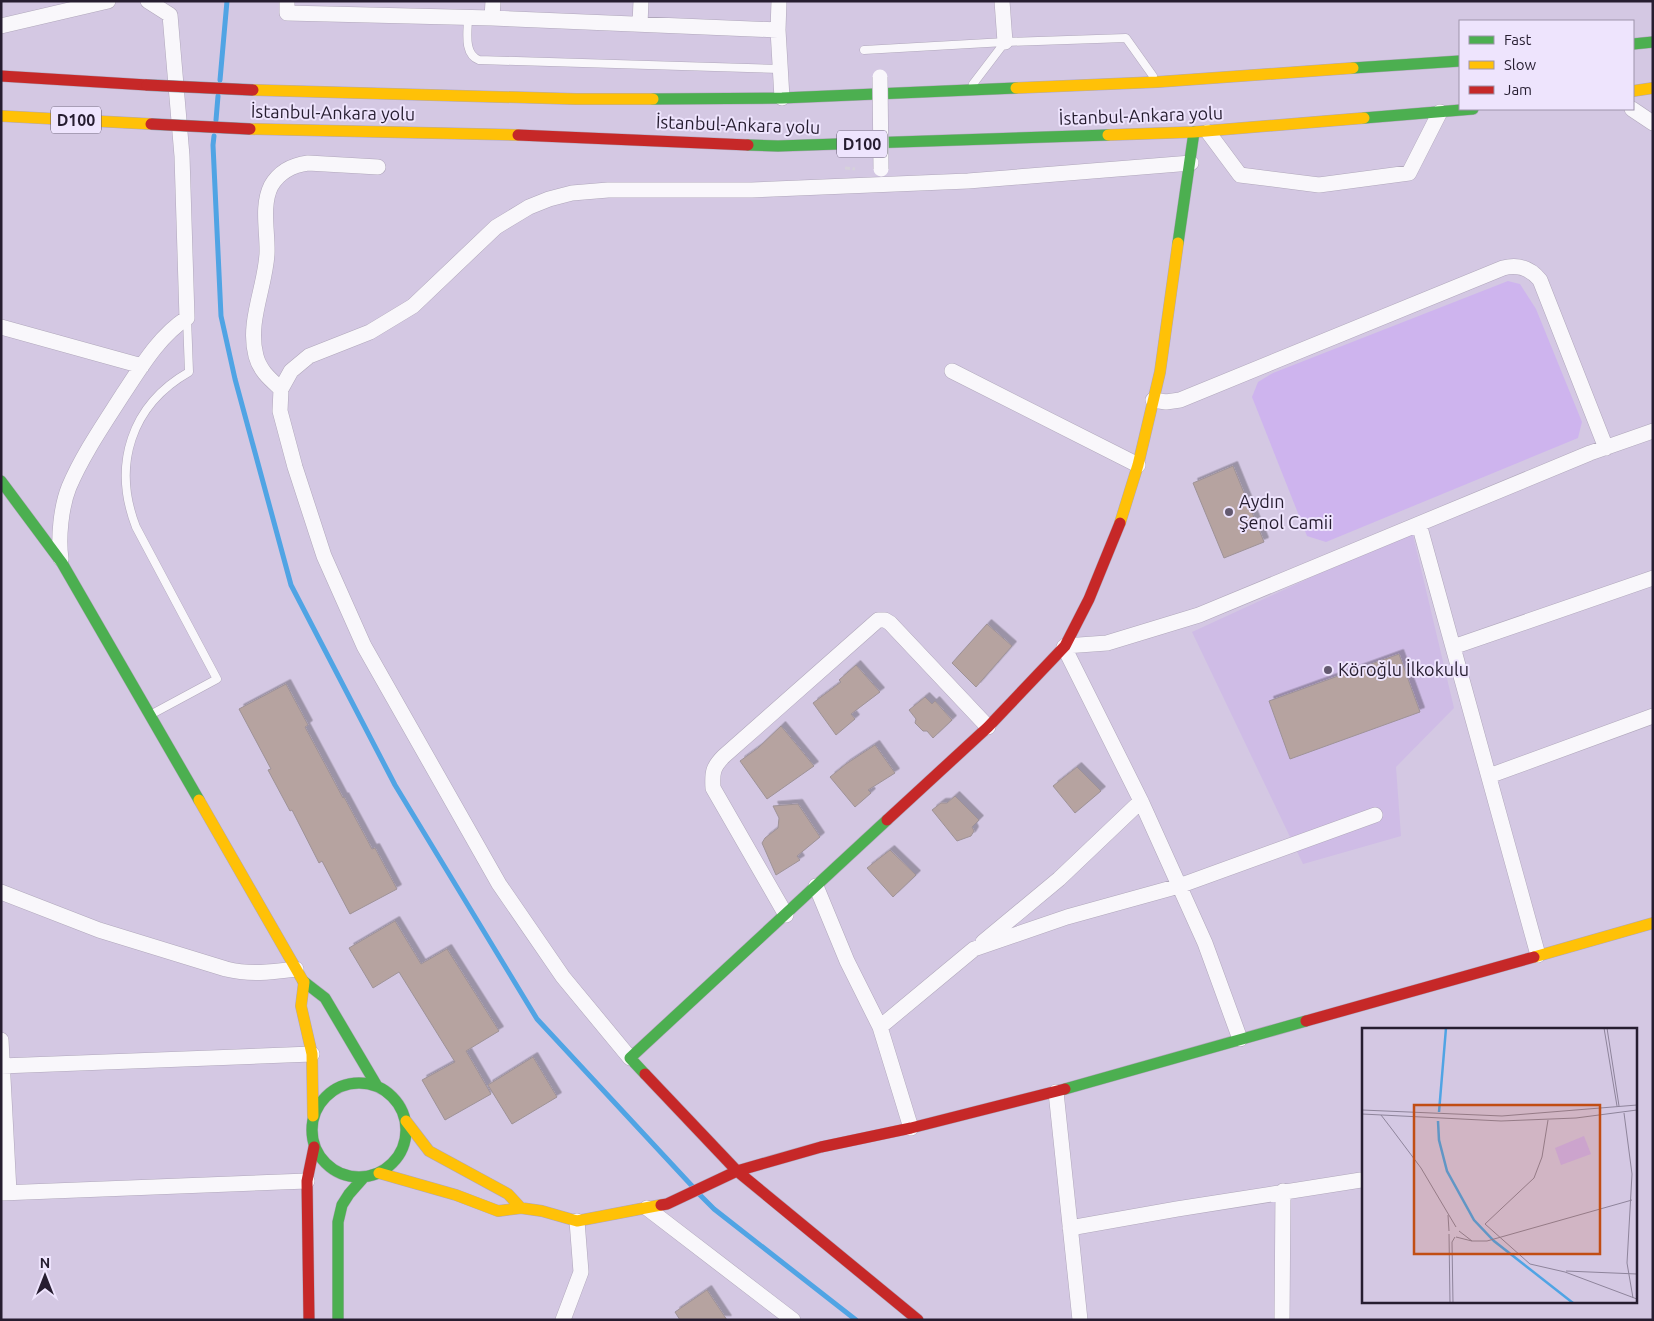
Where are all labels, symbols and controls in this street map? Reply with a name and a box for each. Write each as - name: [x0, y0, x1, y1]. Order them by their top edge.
- legend: [1459, 20, 1634, 110]
- text: Fast: [1504, 31, 1532, 48]
- text: Slow: [1504, 56, 1537, 73]
- text: Jam: [1504, 81, 1532, 98]
- street label: İstanbul-Ankara yolu: [251, 101, 415, 123]
- street label: İstanbul-Ankara yolu: [1058, 102, 1223, 128]
- road number: D100: [51, 106, 101, 134]
- street label: İstanbul-Ankara yolu: [656, 111, 821, 137]
- road number: D100: [837, 130, 887, 158]
- place label: Aydın Şenol Camii: [1239, 491, 1333, 532]
- marker: Aydın Şenol Camii: [1223, 506, 1235, 518]
- place label: Köroğlu İlkokulu: [1338, 659, 1469, 679]
- marker: Köroğlu İlkokulu: [1322, 664, 1334, 676]
- inset map: [1362, 1028, 1636, 1304]
- north arrow: [20, 1251, 70, 1301]
- text: N: [40, 1255, 50, 1271]

